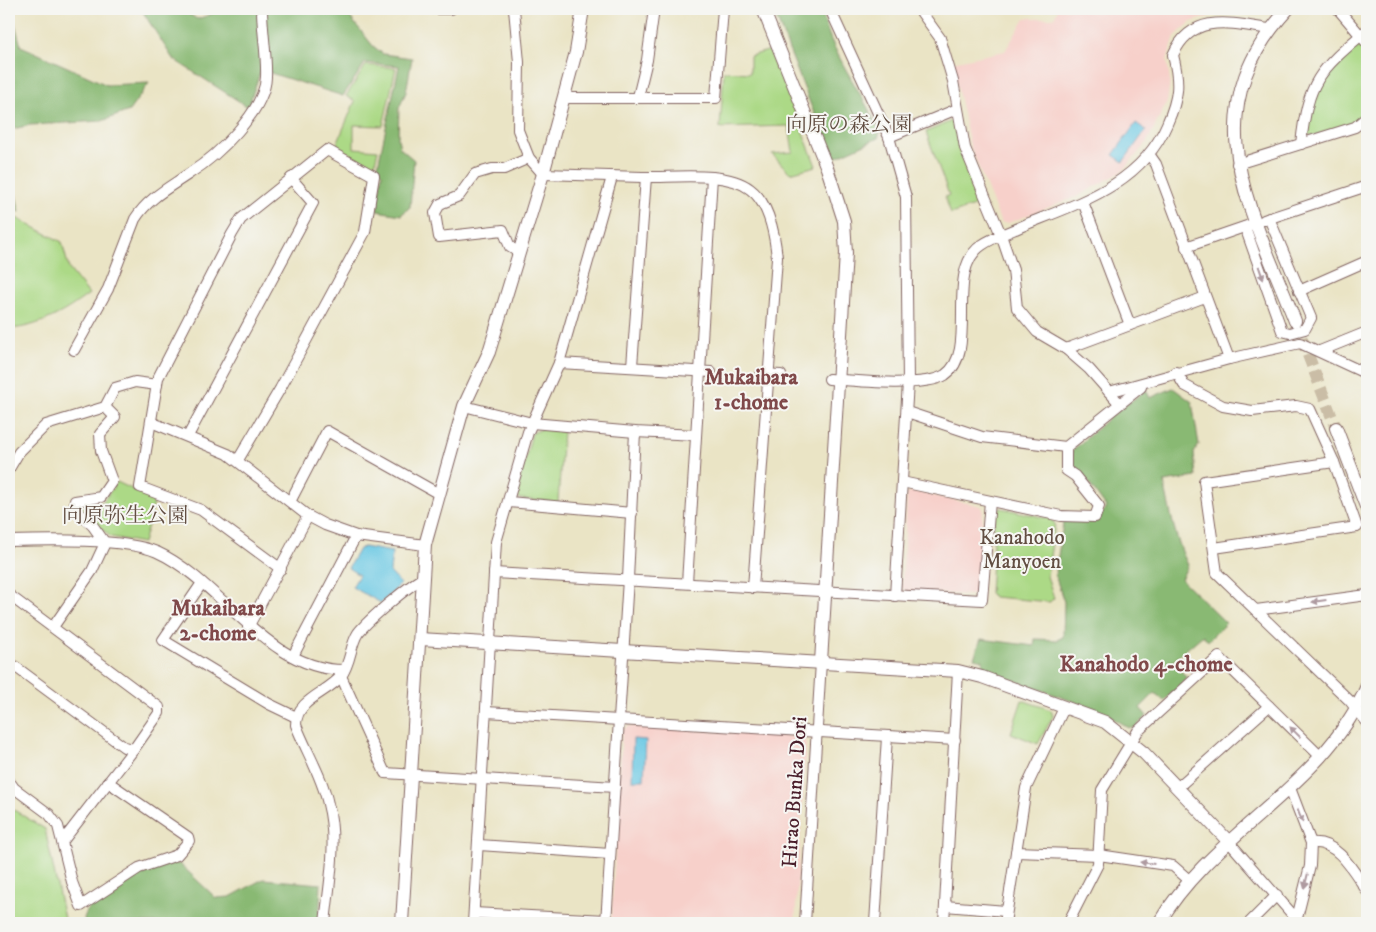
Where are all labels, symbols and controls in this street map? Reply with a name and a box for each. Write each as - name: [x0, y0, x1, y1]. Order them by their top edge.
- park label: 向原の森公園: [786, 112, 912, 138]
- one-way arrow: [1258, 266, 1266, 281]
- district label: Mukaibara 1-chome: [704, 364, 798, 416]
- park label: 向原弥生公園: [62, 503, 188, 529]
- park label: Kanahodo Manyoen: [979, 525, 1065, 575]
- district label: Mukaibara 2-chome: [171, 595, 265, 647]
- one-way arrow: [1311, 598, 1327, 606]
- district label: Kanahodo 4-chome: [1060, 651, 1233, 678]
- street label: Hirao Bunka Dori: [777, 715, 813, 869]
- one-way arrow: [1289, 726, 1301, 738]
- one-way arrow: [1297, 809, 1305, 823]
- one-way arrow: [1138, 859, 1154, 867]
- one-way arrow: [1302, 874, 1310, 889]

